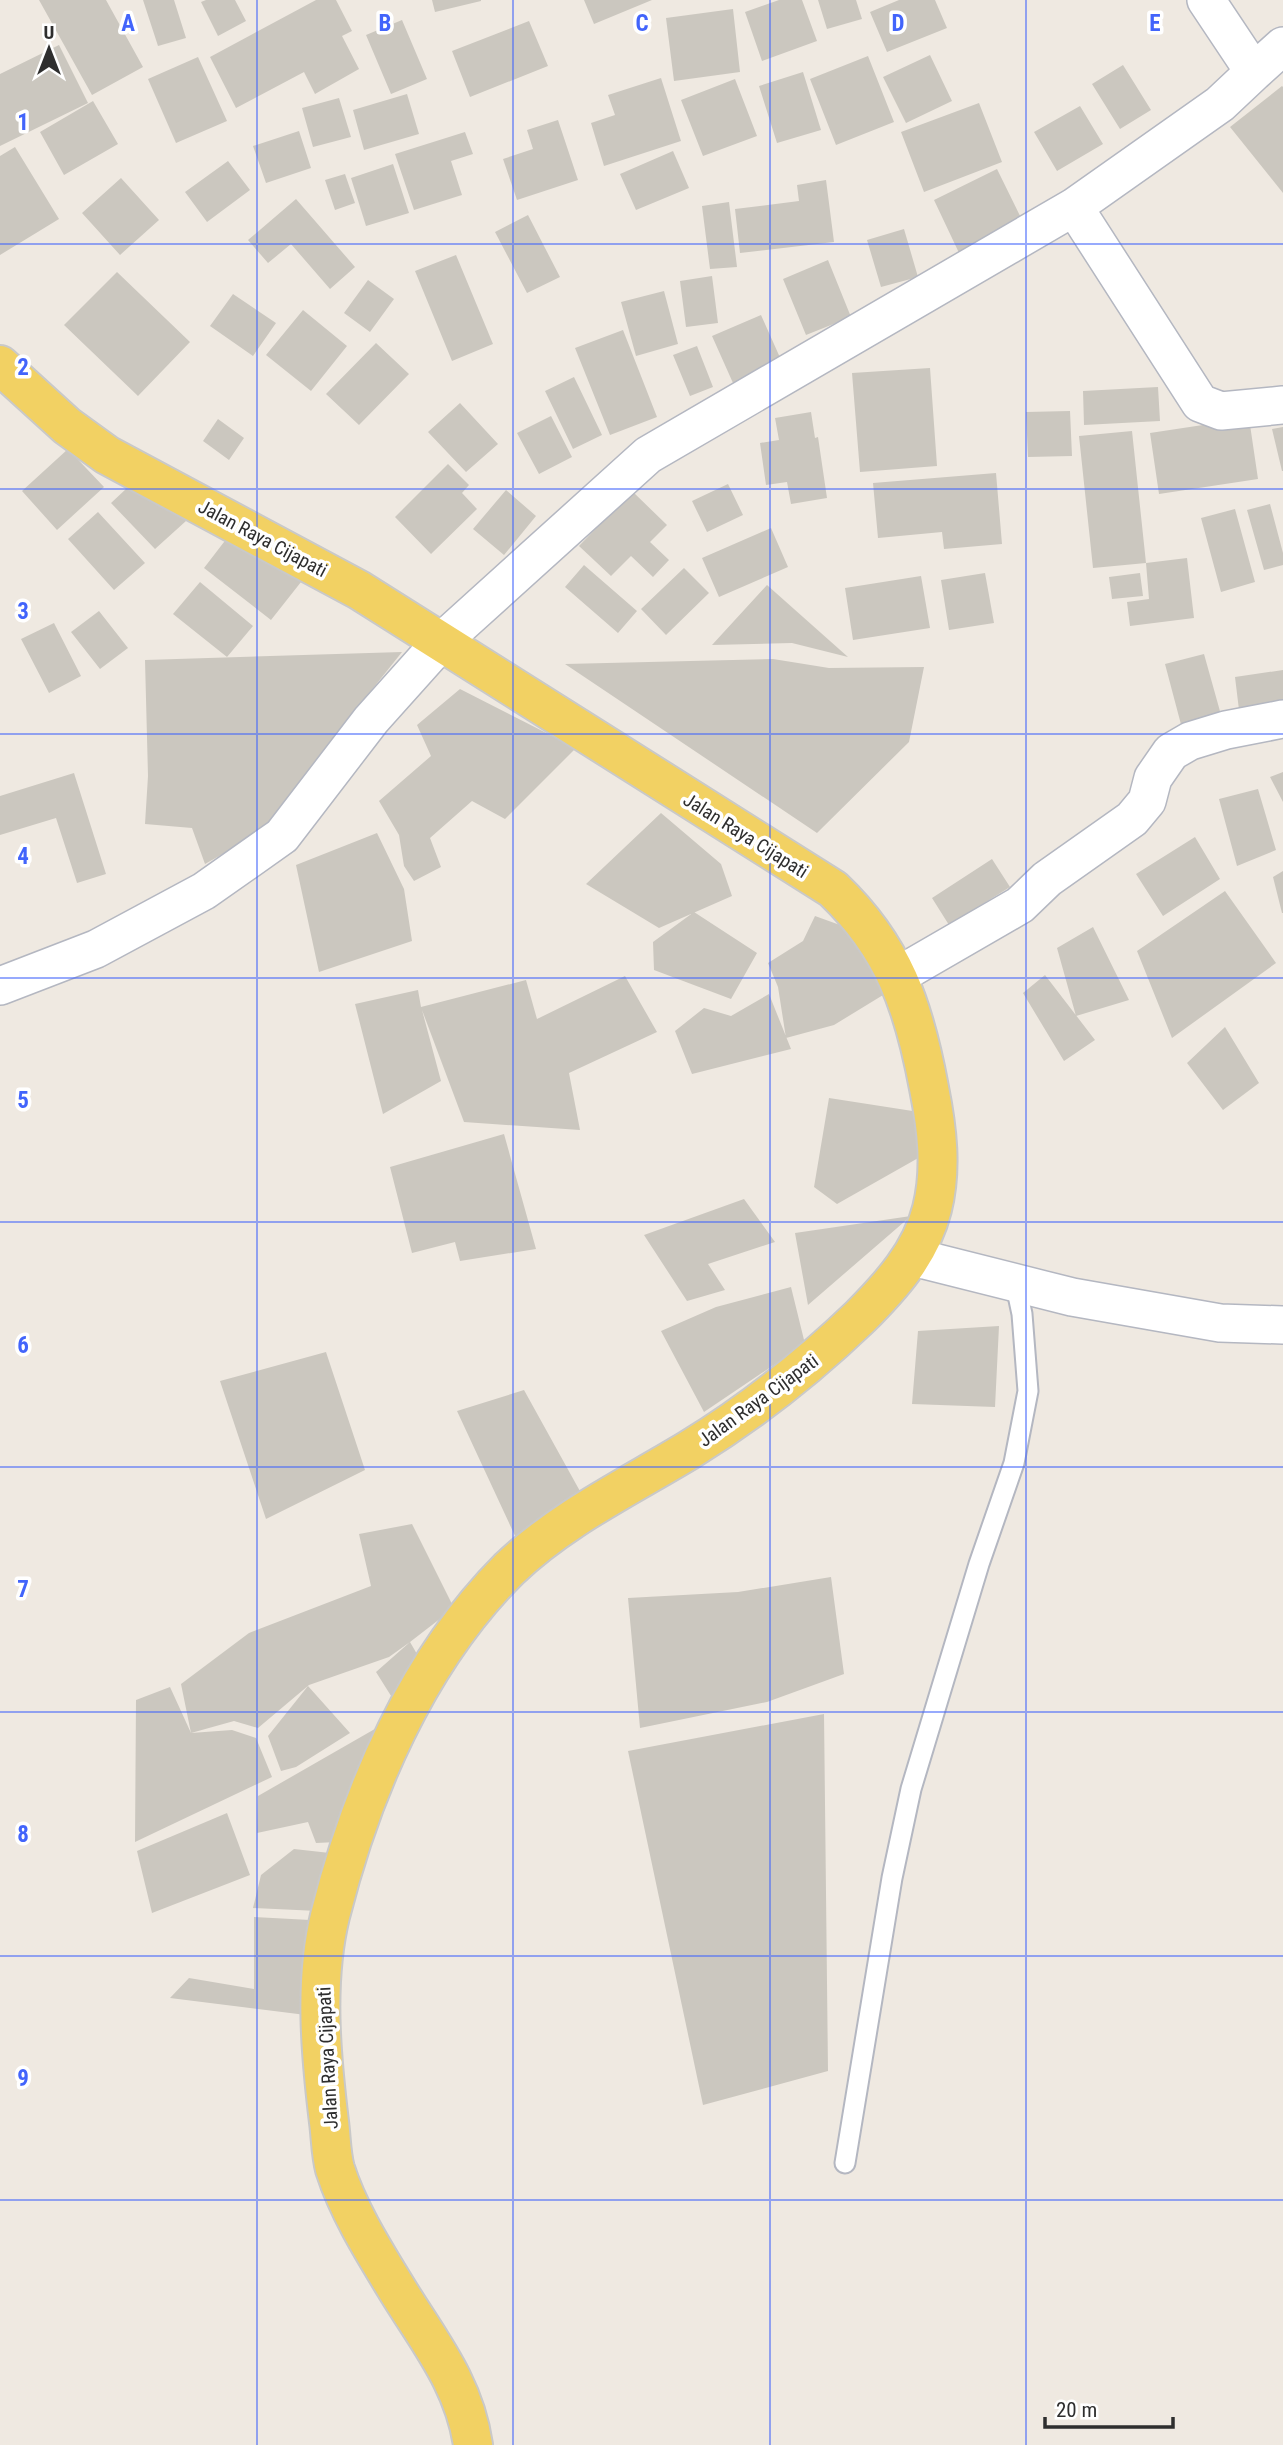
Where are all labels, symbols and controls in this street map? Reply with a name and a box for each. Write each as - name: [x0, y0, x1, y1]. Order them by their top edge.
- text: A: [121, 10, 135, 37]
- text: B: [379, 10, 391, 37]
- text: C: [635, 10, 649, 37]
- text: D: [892, 10, 905, 37]
- text: E: [1149, 10, 1161, 37]
- north arrow: [14, 14, 84, 84]
- text: U: [44, 21, 54, 44]
- text: 1: [17, 109, 29, 136]
- text: 2: [17, 354, 29, 381]
- street label: Jalan Raya Cijapati: [194, 495, 331, 582]
- text: 3: [17, 598, 29, 625]
- street label: Jalan Raya Cijapati: [679, 788, 812, 883]
- text: 4: [17, 843, 29, 870]
- text: 5: [17, 1087, 29, 1114]
- text: 6: [17, 1332, 29, 1359]
- street label: Jalan Raya Cijapati: [694, 1349, 823, 1452]
- text: 7: [17, 1576, 29, 1603]
- text: 8: [17, 1821, 29, 1848]
- street label: Jalan Raya Cijapati: [312, 1986, 343, 2130]
- text: 9: [17, 2065, 29, 2092]
- scale bar: [1045, 2386, 1173, 2430]
- text: 20 m: [1056, 2398, 1097, 2422]

